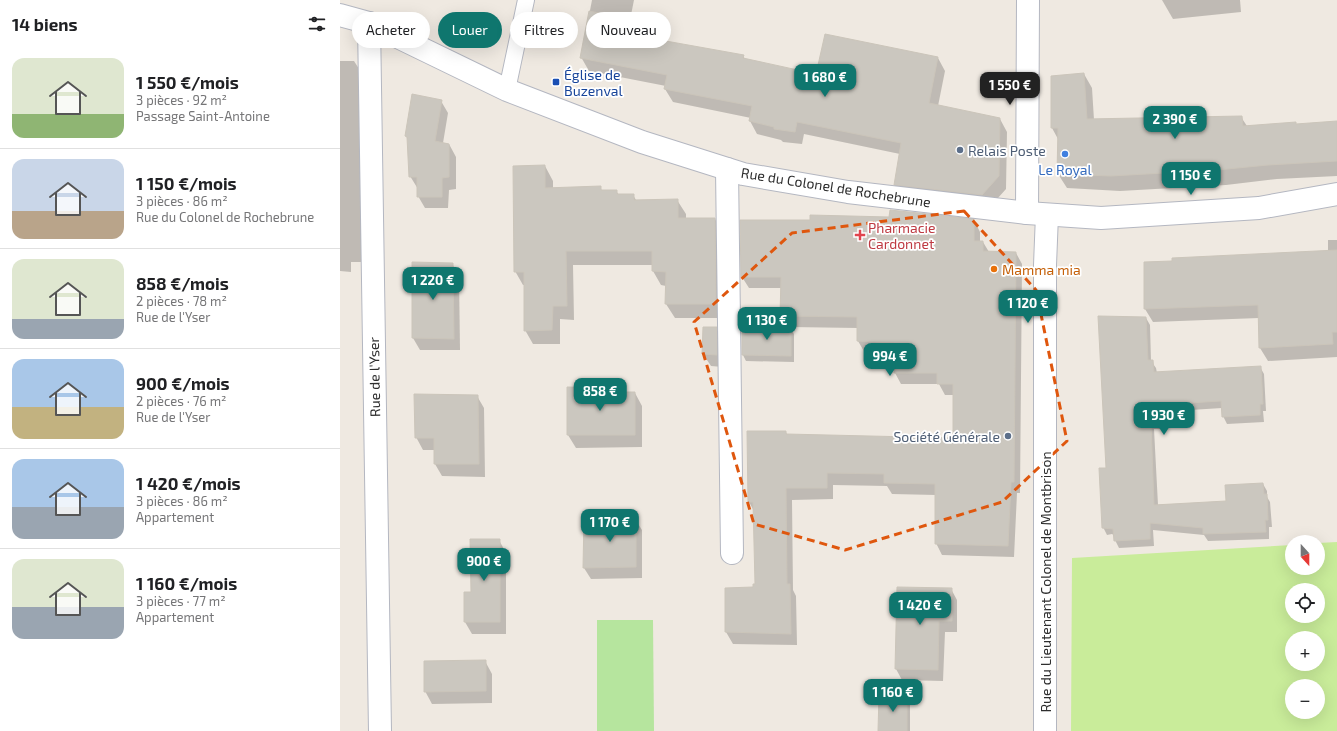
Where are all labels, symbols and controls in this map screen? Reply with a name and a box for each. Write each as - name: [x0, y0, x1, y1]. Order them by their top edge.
- chip: Acheter: [352, 12, 430, 48]
- chip: Louer: [438, 12, 502, 48]
- chip: Filtres: [510, 12, 578, 48]
- chip: Nouveau: [586, 12, 671, 48]
- icon: filters: [306, 13, 328, 35]
- text: 14 biens: [12, 14, 77, 34]
- pin: 1 680 €: [788, 64, 862, 98]
- place label: Église de Buzenval: [564, 66, 623, 99]
- text: 1 680 €: [803, 69, 847, 85]
- text: 1 550 €/mois: [136, 72, 239, 92]
- pin: 1 550 €: [973, 72, 1047, 106]
- icon: home: [44, 74, 92, 122]
- marker: Église de Buzenval: [551, 77, 561, 87]
- text: 1 550 €: [989, 77, 1031, 93]
- text: 3 pièces · 92 m²: [136, 92, 227, 108]
- pin: 2 390 €: [1138, 106, 1212, 140]
- text: Passage Saint-Antoine: [136, 108, 270, 124]
- text: 2 390 €: [1153, 111, 1197, 127]
- place label: Relais Poste: [968, 142, 1046, 159]
- marker: Relais Poste: [955, 145, 965, 155]
- marker: Le Royal: [1060, 149, 1070, 159]
- place label: Le Royal: [1038, 161, 1093, 178]
- pin: 1 150 €: [1154, 162, 1228, 196]
- street label: Rue du Colonel de Rochebrune: [740, 164, 932, 210]
- text: 1 150 €: [1171, 167, 1211, 183]
- text: 1 150 €/mois: [136, 173, 237, 193]
- icon: home: [44, 175, 92, 223]
- text: 3 pièces · 86 m²: [136, 193, 228, 209]
- text: Rue du Colonel de Rochebrune: [136, 209, 314, 225]
- place label: Pharmacie Cardonnet: [868, 219, 935, 252]
- marker: Pharmacie Cardonnet: [855, 230, 865, 240]
- place label: Mamma mia: [1002, 261, 1081, 278]
- marker: Mamma mia: [989, 264, 999, 274]
- pin: 1 220 €: [396, 267, 470, 301]
- text: 1 220 €: [412, 272, 454, 288]
- text: 858 €/mois: [136, 273, 229, 293]
- icon: home: [44, 275, 92, 323]
- pin: 1 120 €: [991, 290, 1065, 324]
- text: 2 pièces · 78 m²: [136, 293, 227, 309]
- text: 1 120 €: [1008, 295, 1048, 311]
- pin: 1 130 €: [730, 307, 804, 341]
- text: Rue de l'Yser: [136, 309, 210, 325]
- text: 1 130 €: [747, 312, 787, 328]
- street label: Rue de l'Yser: [365, 336, 383, 417]
- pin: 994 €: [862, 343, 918, 377]
- text: 994 €: [873, 348, 907, 364]
- text: 900 €/mois: [136, 373, 230, 393]
- icon: home: [44, 375, 92, 423]
- pin: 858 €: [572, 378, 628, 412]
- text: 858 €: [583, 383, 617, 399]
- text: 2 pièces · 76 m²: [136, 393, 226, 409]
- pin: 1 930 €: [1127, 402, 1201, 436]
- text: 1 930 €: [1143, 407, 1185, 423]
- text: Rue de l'Yser: [136, 409, 210, 425]
- place label: Société Générale: [893, 428, 1000, 445]
- marker: Société Générale: [1003, 431, 1013, 441]
- street label: Rue du Lieutenant Colonel de Montbrison: [1037, 451, 1054, 713]
- text: 1 420 €/mois: [136, 473, 241, 493]
- icon: home: [44, 475, 92, 523]
- text: 3 pièces · 86 m²: [136, 493, 228, 509]
- text: Appartement: [136, 509, 214, 525]
- pin: 1 170 €: [573, 509, 647, 543]
- text: 1 170 €: [590, 514, 630, 530]
- north arrow: [1285, 535, 1325, 575]
- map controls: [1285, 535, 1325, 719]
- pin: 900 €: [456, 548, 512, 582]
- text: 900 €: [466, 553, 502, 569]
- text: 1 160 €/mois: [136, 573, 237, 593]
- icon: home: [44, 575, 92, 623]
- button: locate: [1285, 583, 1325, 623]
- pin: 1 420 €: [883, 592, 957, 626]
- text: 3 pièces · 77 m²: [136, 593, 226, 609]
- text: 1 420 €: [898, 597, 942, 613]
- text: Appartement: [136, 609, 214, 625]
- button: +: [1285, 631, 1325, 671]
- pin: 1 160 €: [856, 679, 930, 713]
- button: −: [1285, 679, 1325, 719]
- text: 1 160 €: [872, 684, 914, 700]

